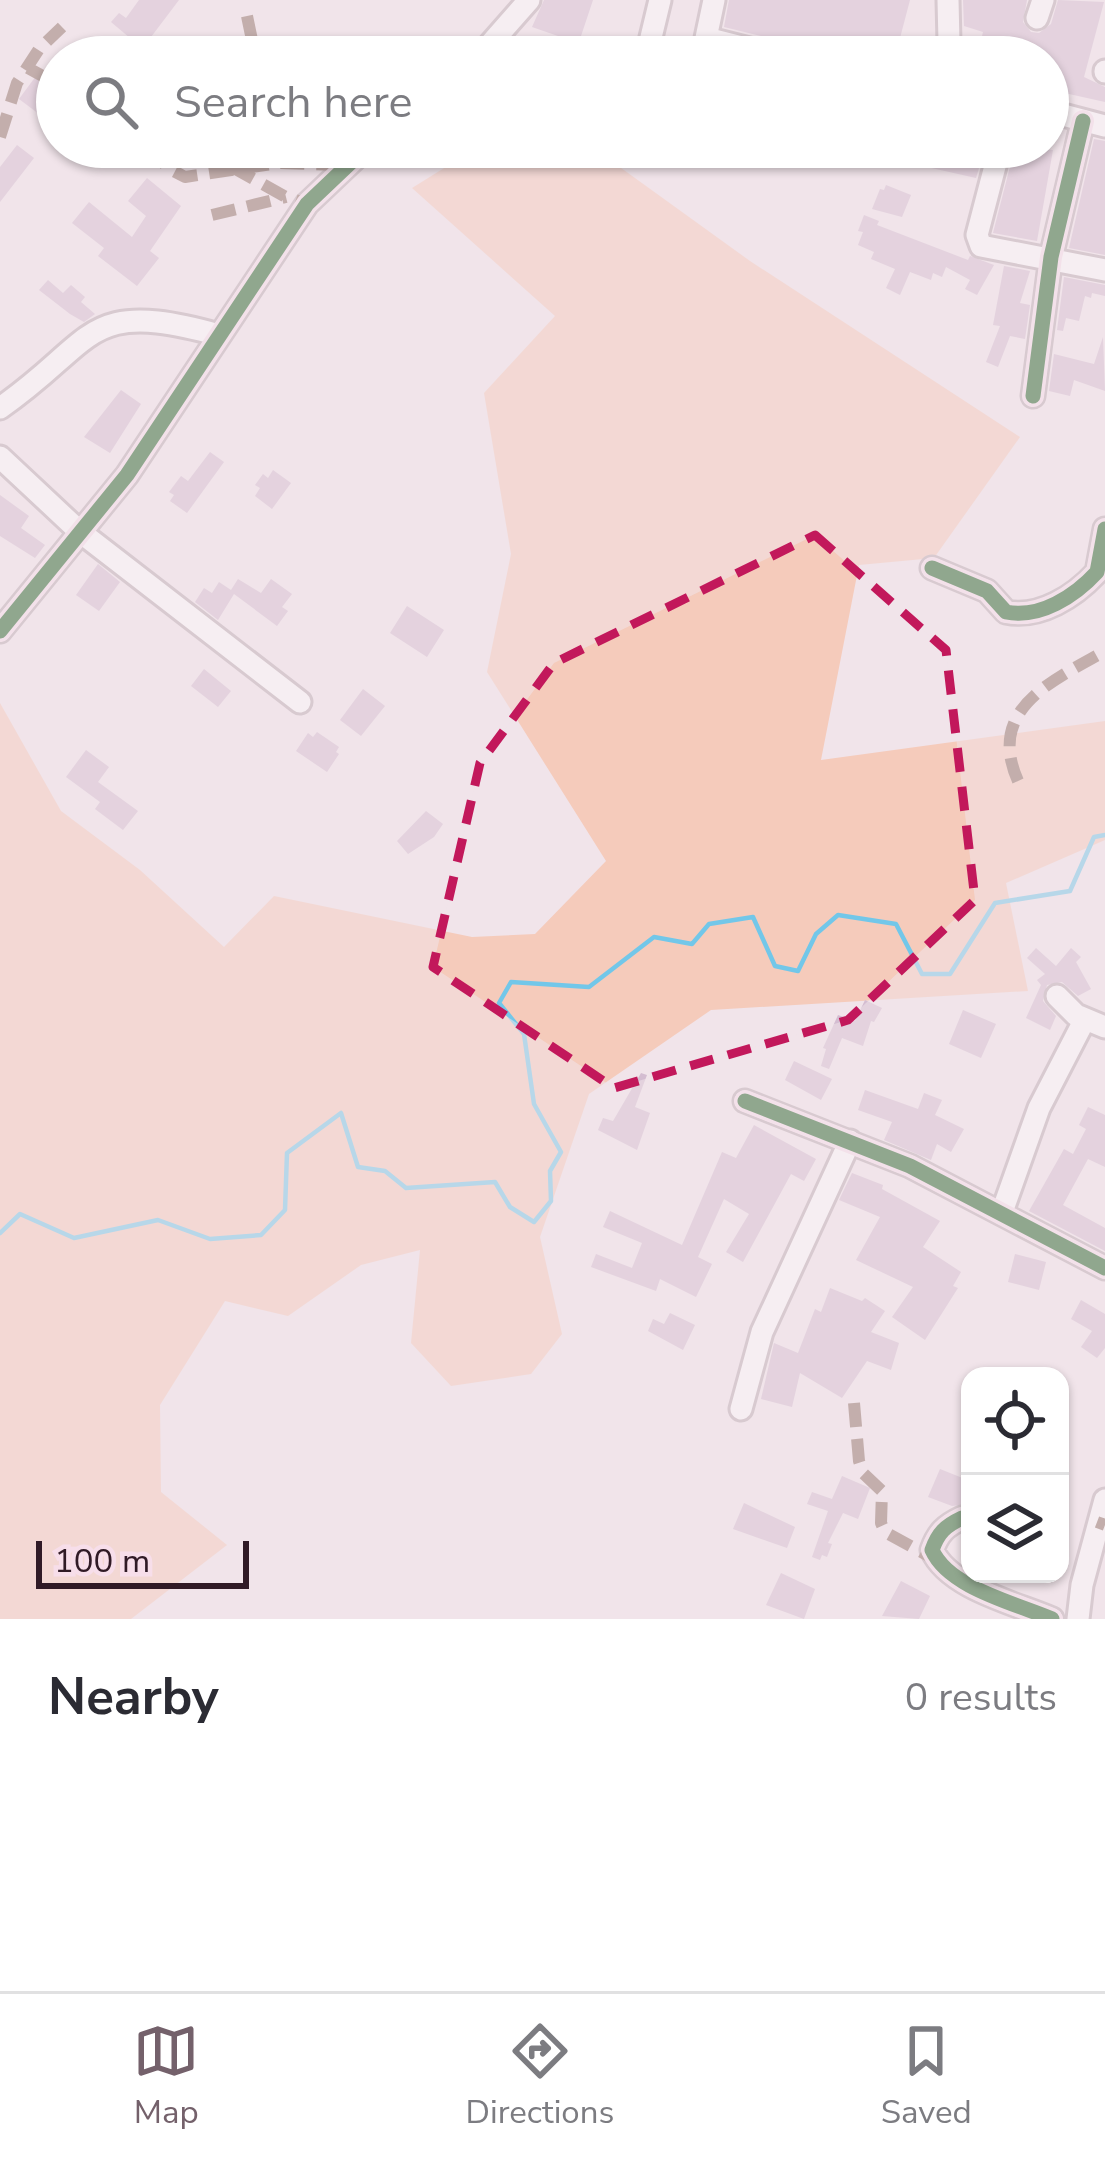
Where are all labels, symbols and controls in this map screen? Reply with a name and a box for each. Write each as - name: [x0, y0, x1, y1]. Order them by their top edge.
- search box: [36, 36, 1069, 168]
- icon: search: [78, 69, 144, 135]
- text: Search here: [174, 72, 413, 133]
- map controls: [961, 1367, 1069, 1583]
- button: locate: [961, 1367, 1069, 1475]
- button: layers: [961, 1475, 1069, 1583]
- scale bar: [36, 1535, 249, 1588]
- text: 100 m: [54, 1539, 150, 1584]
- text: Nearby: [48, 1662, 219, 1732]
- text: 0 results: [905, 1671, 1057, 1724]
- tab: Map: [133, 2018, 199, 2135]
- tab: Directions: [466, 2018, 614, 2135]
- tab: Saved: [881, 2018, 972, 2135]

